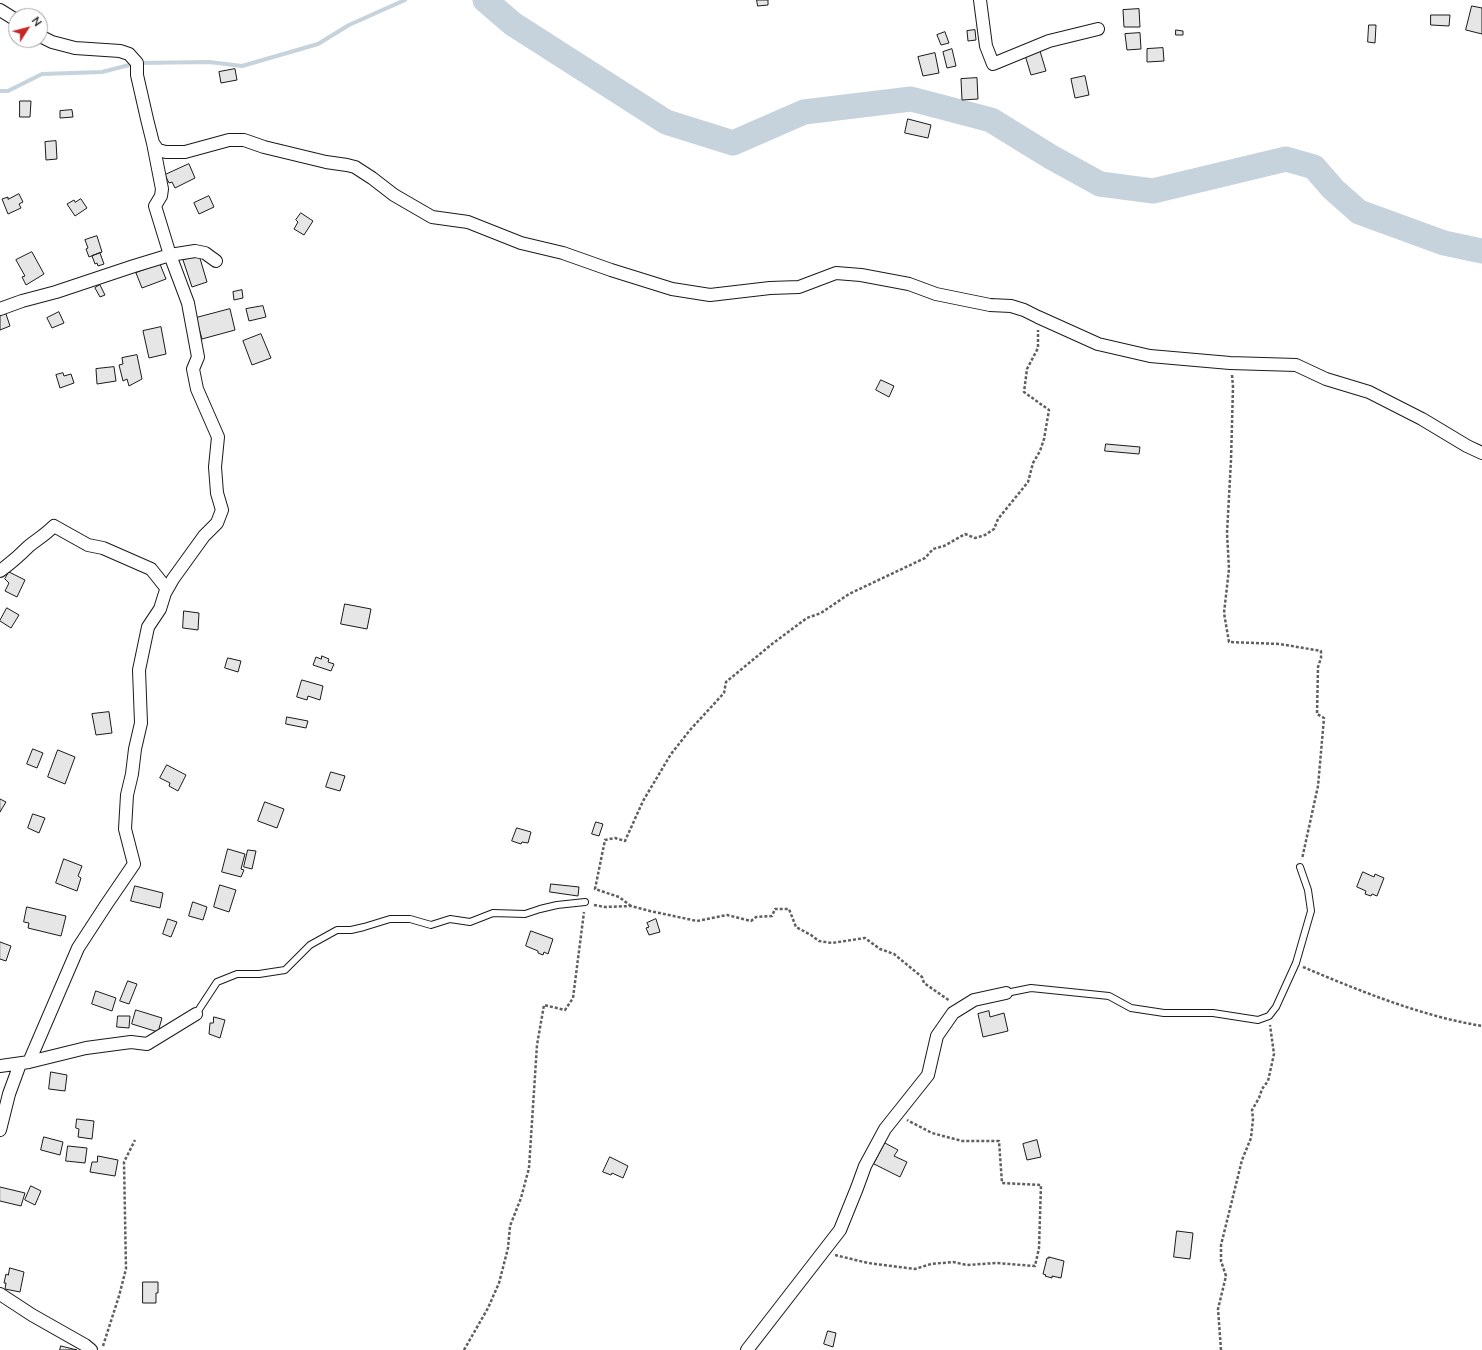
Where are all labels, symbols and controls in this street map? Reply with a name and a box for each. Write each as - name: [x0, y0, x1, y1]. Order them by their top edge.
- north arrow: [8, 8, 48, 48]
- text: N: [29, 14, 45, 29]

